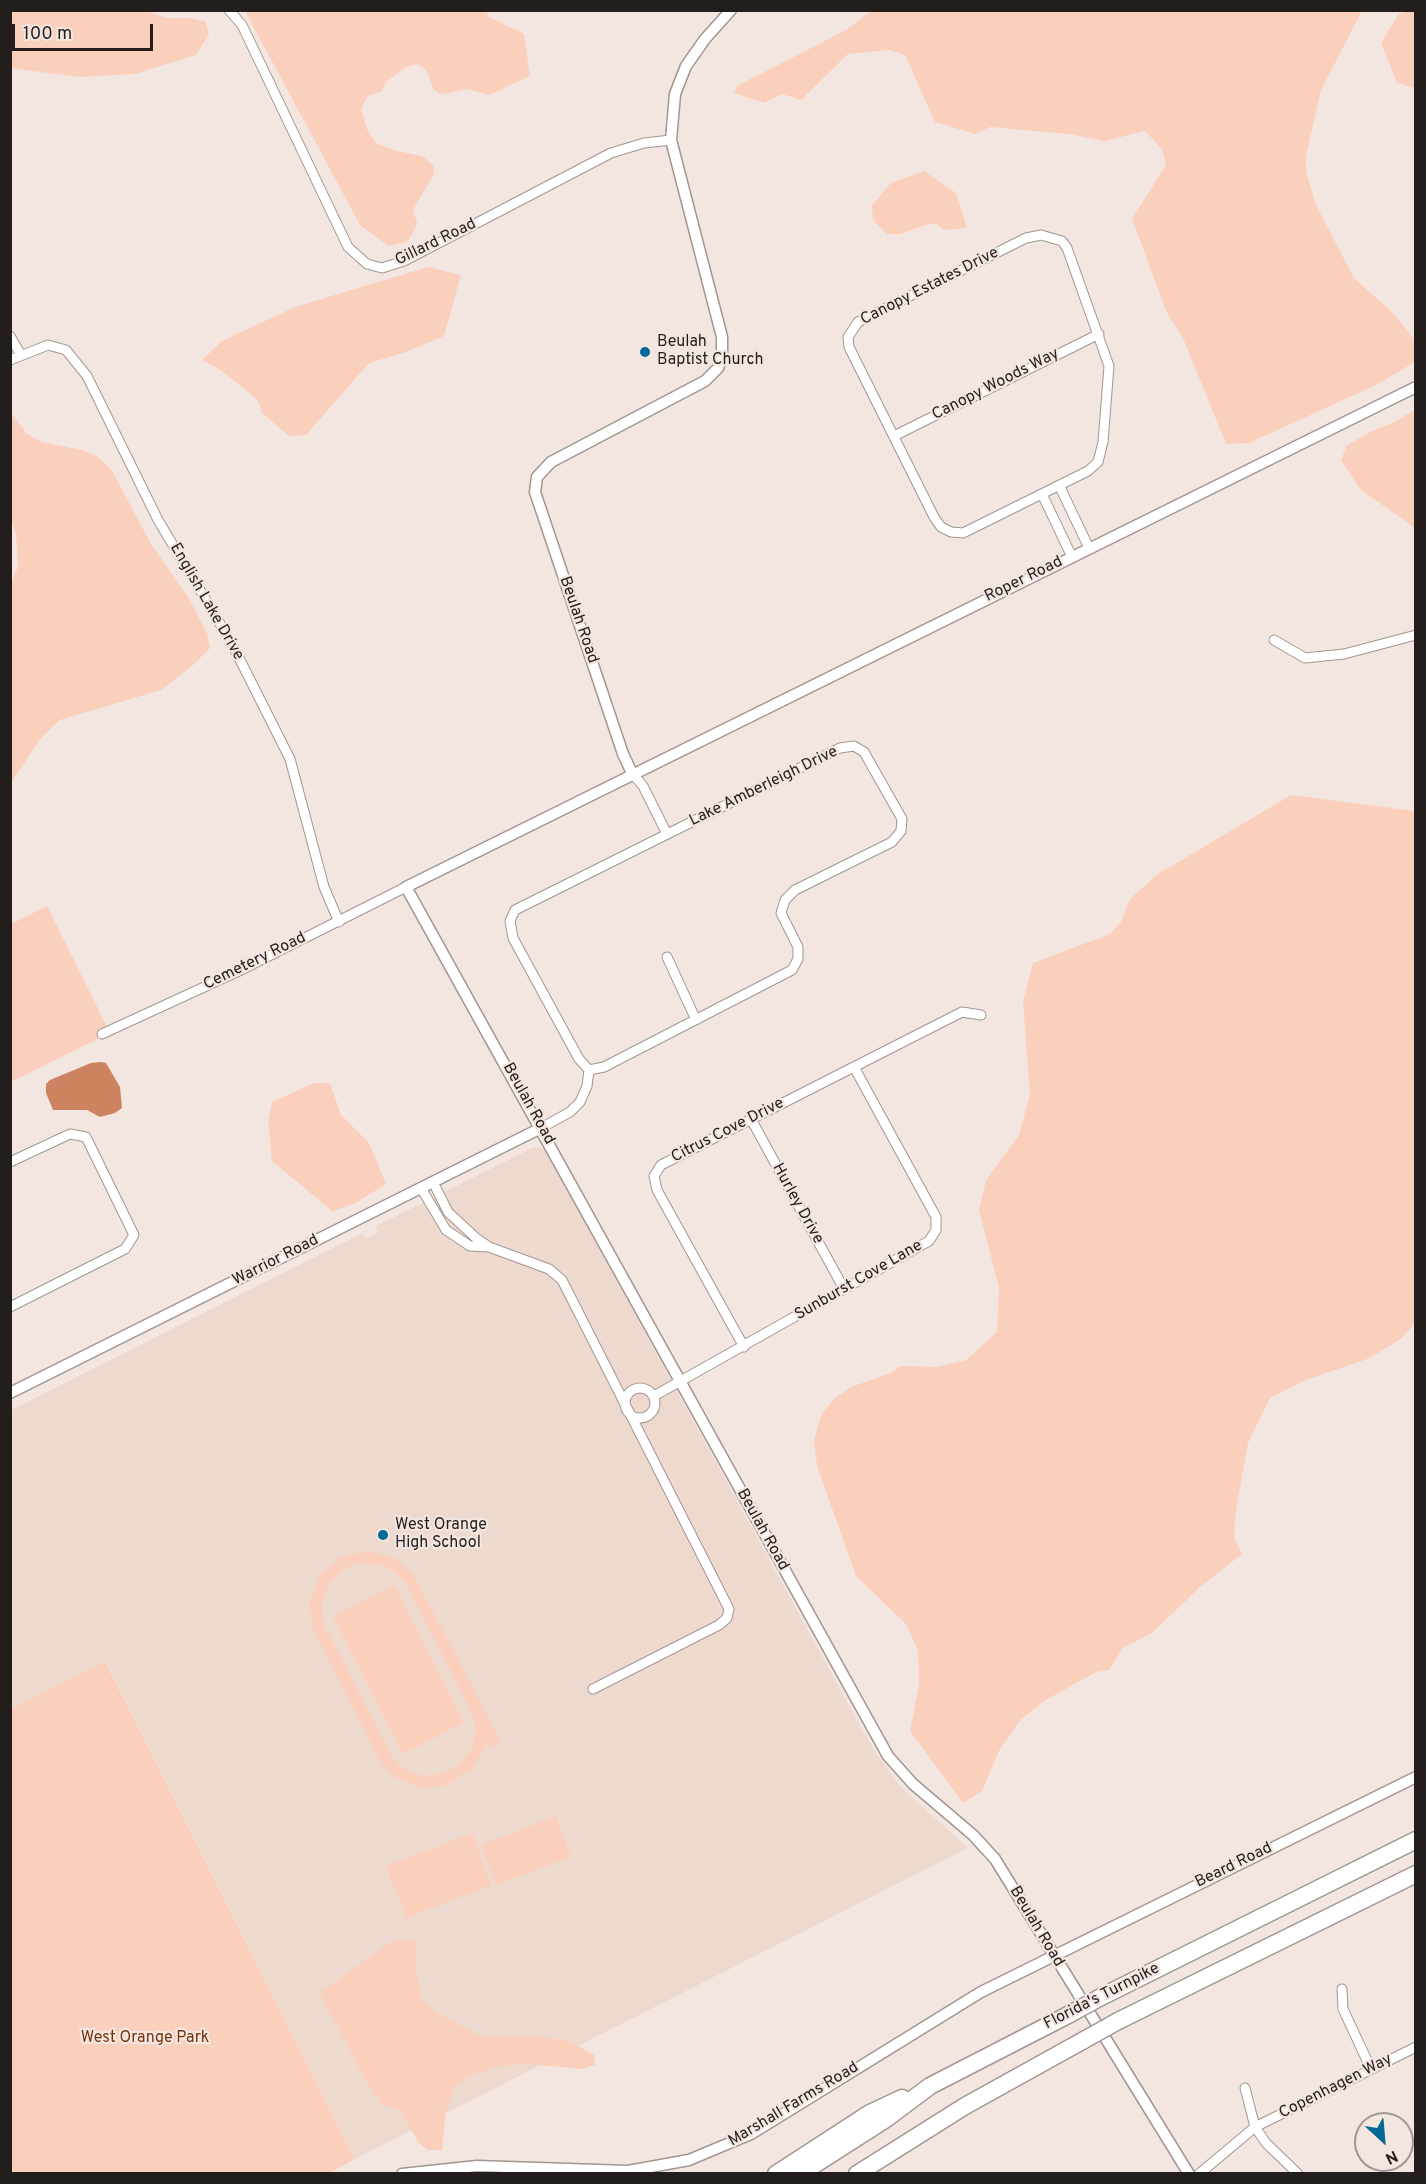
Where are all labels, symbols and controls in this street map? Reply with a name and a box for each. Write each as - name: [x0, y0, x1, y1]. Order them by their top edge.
- scale bar: [15, 12, 156, 50]
- text: 100 m: [23, 23, 72, 46]
- street label: Gillard Road: [392, 215, 480, 271]
- street label: Canopy Estates Drive: [858, 244, 1002, 330]
- place label: Beulah Baptist Church: [657, 333, 763, 371]
- marker: Beulah Baptist Church: [638, 345, 652, 359]
- street label: Canopy Woods Way: [929, 345, 1063, 425]
- street label: English Lake Drive: [165, 540, 247, 664]
- street label: Roper Road: [982, 553, 1066, 607]
- street label: Beulah Road: [554, 574, 602, 666]
- street label: Lake Amberleigh Drive: [687, 743, 841, 831]
- street label: Cemetery Road: [201, 929, 309, 995]
- street label: Beulah Road: [498, 1060, 558, 1148]
- street label: Citrus Cove Drive: [668, 1094, 788, 1168]
- street label: Hurley Drive: [767, 1160, 827, 1248]
- street label: Warrior Road: [230, 1231, 322, 1291]
- street label: Sunburst Cove Lane: [792, 1237, 926, 1325]
- street label: Beulah Road: [732, 1486, 792, 1574]
- place label: West Orange High School: [395, 1516, 487, 1554]
- marker: West Orange High School: [376, 1528, 390, 1542]
- street label: Beard Road: [1192, 1839, 1276, 1893]
- street label: Beulah Road: [1004, 1883, 1068, 1971]
- street label: Florida's Turnpike: [1041, 1960, 1163, 2034]
- park label: West Orange Park: [81, 2029, 209, 2049]
- street label: Copenhagen Way: [1276, 2050, 1396, 2124]
- street label: Marshall Farms Road: [725, 2059, 863, 2151]
- north arrow: [1354, 2112, 1414, 2172]
- text: N: [1381, 2145, 1401, 2168]

